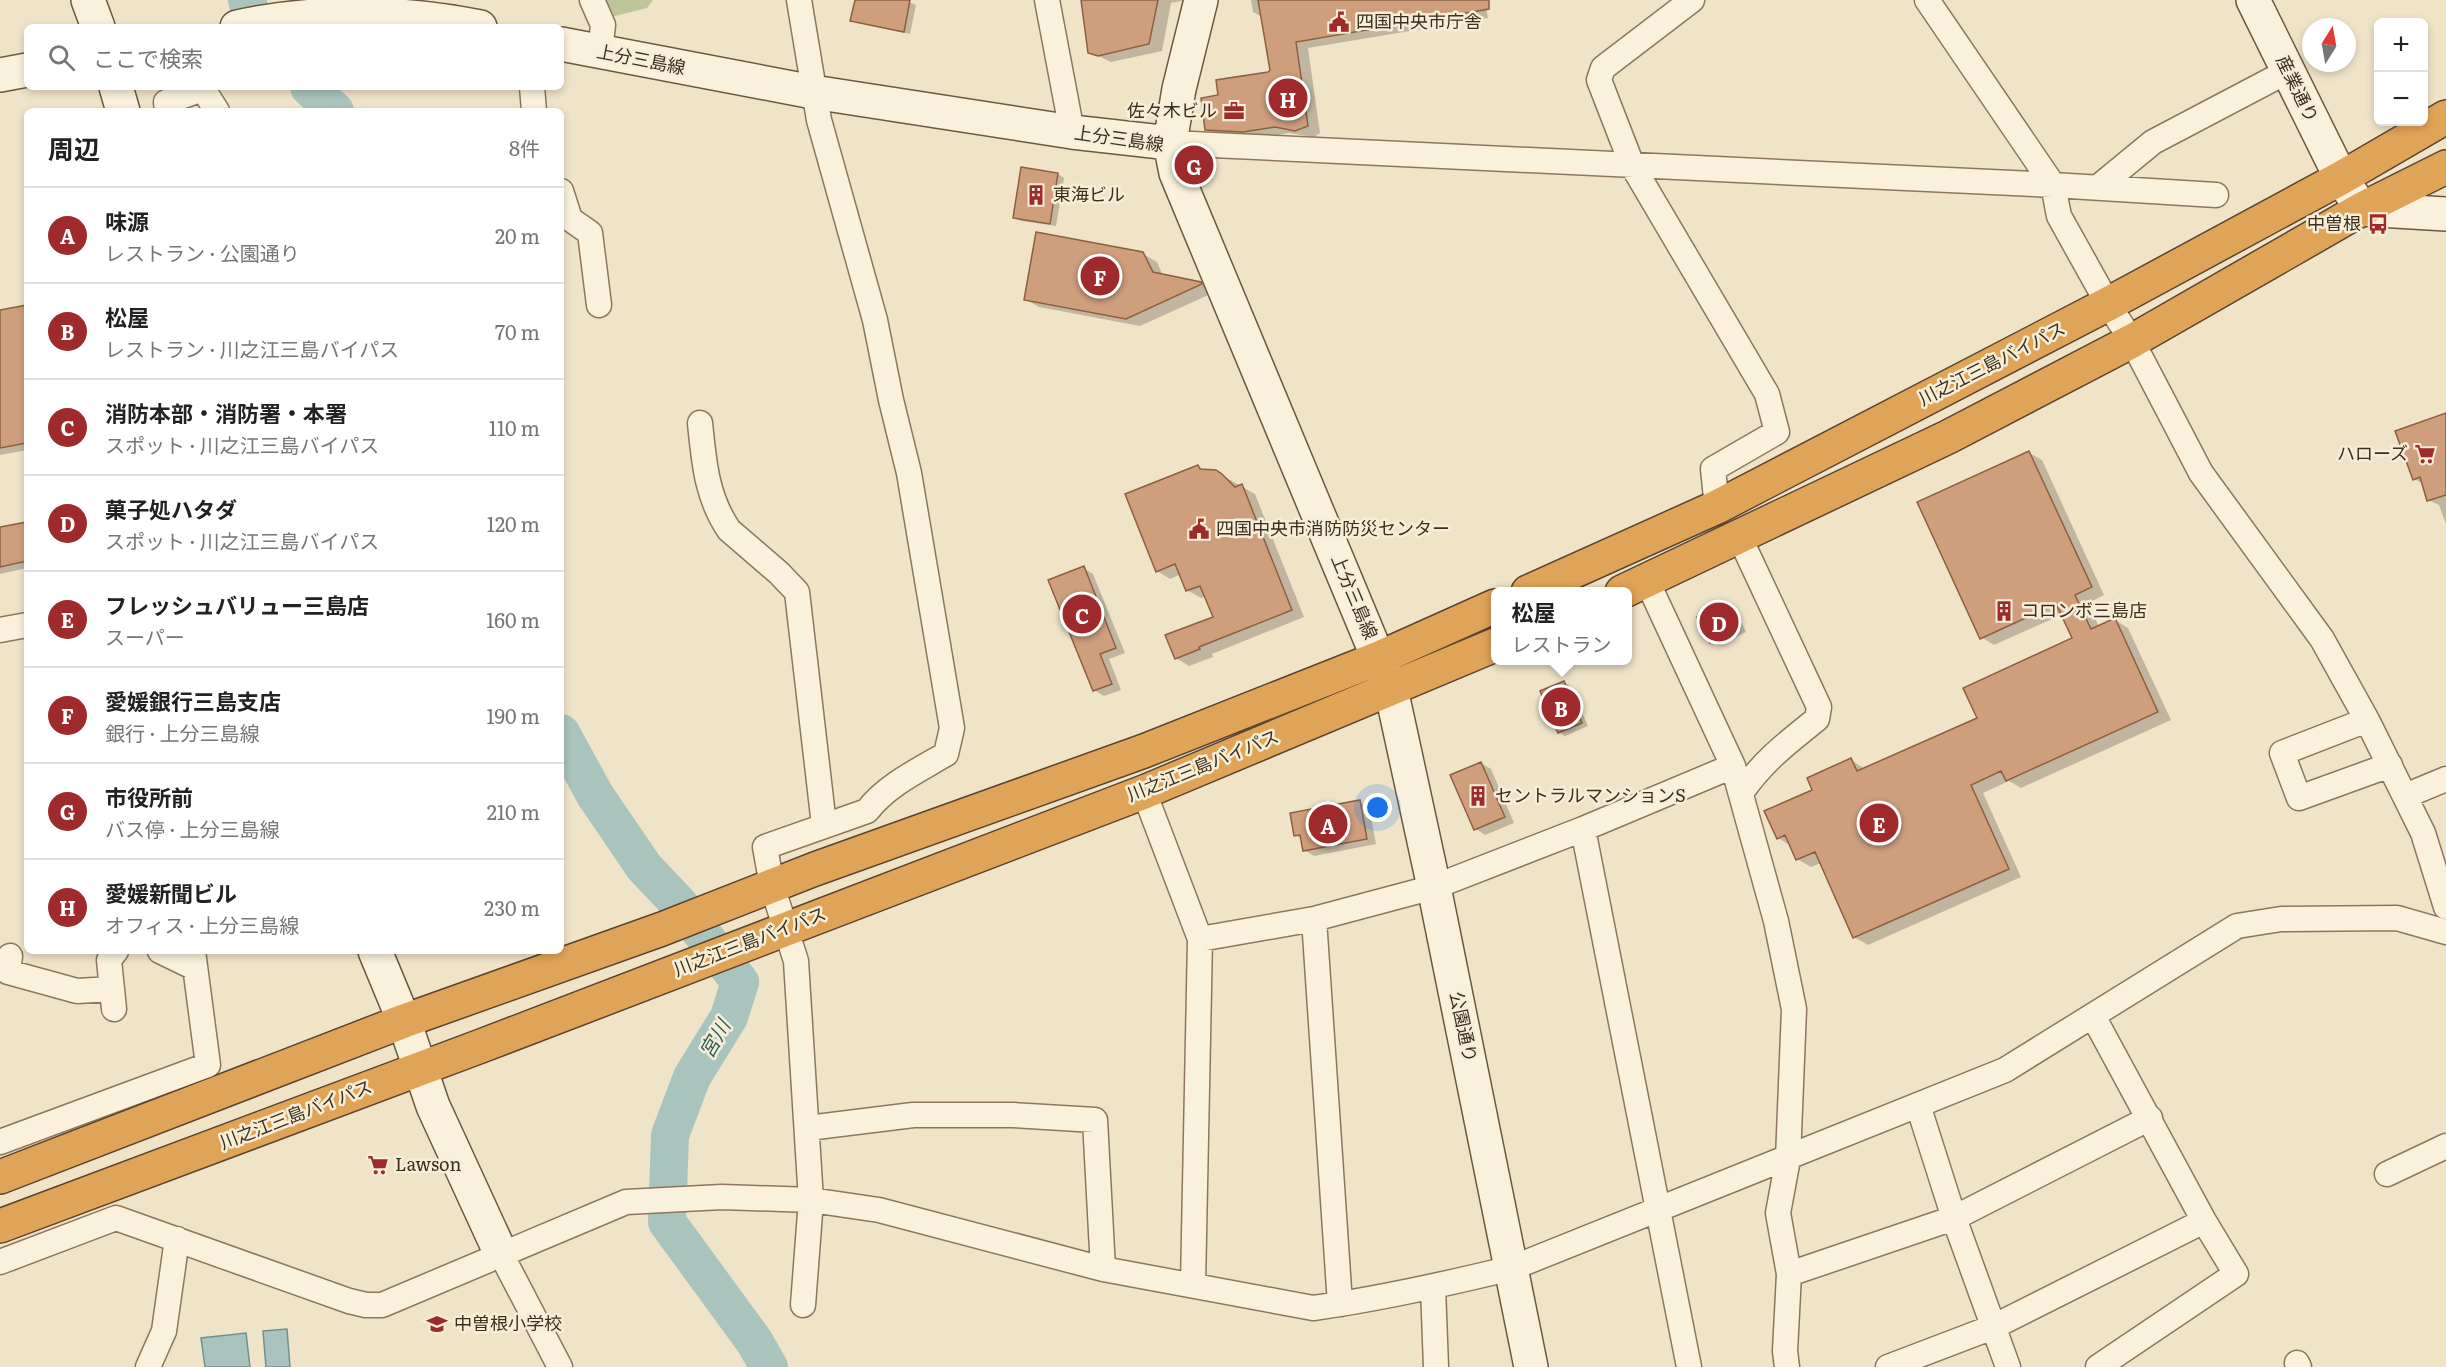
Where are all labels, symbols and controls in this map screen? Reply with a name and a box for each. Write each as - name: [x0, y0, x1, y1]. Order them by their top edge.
- place label: 四国中央市庁舎: [1356, 7, 1482, 34]
- public building icon: 四国中央市庁舎: [1327, 10, 1351, 34]
- north arrow: [2302, 18, 2356, 72]
- map controls: [2374, 18, 2428, 126]
- button: +: [2374, 18, 2428, 72]
- search box: [24, 24, 564, 90]
- street label: 上分三島線: [595, 37, 688, 80]
- icon: search: [45, 41, 78, 74]
- text: ここで検索: [93, 41, 203, 74]
- street label: 産業通り: [2270, 50, 2326, 127]
- button: −: [2374, 72, 2428, 126]
- pin: H: [1268, 76, 1308, 120]
- place label: 佐々木ビル: [1127, 96, 1217, 123]
- office icon: 佐々木ビル: [1222, 99, 1246, 123]
- street label: 上分三島線: [1073, 118, 1166, 157]
- text: 周辺: [48, 128, 100, 167]
- text: 8件: [509, 132, 540, 162]
- pin: G: [1174, 142, 1214, 188]
- place label: 東海ビル: [1053, 180, 1125, 207]
- building icon: 東海ビル: [1024, 183, 1048, 207]
- text: 味源: [105, 204, 149, 237]
- place label: 中曽根: [2307, 209, 2361, 236]
- bus stop icon: 中曽根: [2366, 212, 2390, 236]
- text: A: [60, 220, 75, 250]
- text: 20 m: [495, 220, 540, 250]
- text: レストラン · 公園通り: [105, 237, 300, 267]
- pin: F: [1080, 254, 1120, 298]
- text: 松屋: [105, 300, 149, 333]
- street label: 川之江三島バイパス: [1913, 314, 2069, 411]
- text: B: [61, 316, 74, 346]
- text: 70 m: [495, 316, 540, 346]
- text: レストラン · 川之江三島バイパス: [105, 333, 399, 363]
- text: 消防本部・消防署・本署: [105, 396, 347, 429]
- text: C: [60, 412, 75, 442]
- text: 110 m: [489, 412, 540, 442]
- text: スポット · 川之江三島バイパス: [105, 429, 379, 459]
- place label: ハローズ: [2337, 439, 2408, 466]
- supermarket icon: ハローズ: [2413, 442, 2437, 466]
- text: 菓子処ハタダ: [105, 492, 237, 525]
- text: D: [60, 508, 75, 538]
- text: 120 m: [487, 508, 540, 538]
- place label: 四国中央市消防防災センター: [1216, 514, 1450, 541]
- public building icon: 四国中央市消防防災センター: [1187, 517, 1211, 541]
- text: スポット · 川之江三島バイパス: [105, 525, 379, 555]
- street label: 上分三島線: [1325, 550, 1385, 643]
- popup: [1491, 587, 1632, 665]
- text: フレッシュバリュー三島店: [105, 588, 369, 621]
- pin: C: [1062, 592, 1102, 636]
- text: 松屋: [1512, 595, 1556, 628]
- place label: コロンボ三島店: [2021, 596, 2147, 623]
- building icon: コロンボ三島店: [1992, 599, 2016, 623]
- pin: D: [1700, 600, 1738, 644]
- text: E: [61, 604, 74, 634]
- text: 160 m: [486, 604, 540, 634]
- text: スーパー: [105, 621, 185, 651]
- text: レストラン: [1512, 628, 1612, 658]
- text: 愛媛銀行三島支店: [105, 684, 281, 717]
- pin: B: [1542, 684, 1580, 730]
- text: F: [61, 700, 74, 730]
- text: 190 m: [486, 700, 540, 730]
- text: 銀行 · 上分三島線: [105, 717, 260, 747]
- street label: 川之江三島バイパス: [1122, 722, 1282, 807]
- text: 市役所前: [105, 780, 193, 813]
- place label: セントラルマンションS: [1495, 781, 1686, 808]
- building icon: セントラルマンションS: [1466, 784, 1490, 808]
- your location: [1363, 793, 1392, 822]
- text: G: [60, 796, 75, 826]
- text: 210 m: [487, 796, 540, 826]
- pin: E: [1860, 800, 1898, 846]
- pin: A: [1308, 802, 1348, 846]
- text: バス停 · 上分三島線: [105, 813, 280, 843]
- text: 愛媛新聞ビル: [105, 876, 237, 909]
- text: H: [59, 892, 76, 922]
- text: 230 m: [484, 892, 540, 922]
- street label: 川之江三島バイパス: [669, 899, 830, 982]
- text: オフィス · 上分三島線: [105, 909, 299, 939]
- street label: 公園通り: [1444, 989, 1485, 1065]
- water label: 宮川: [690, 1011, 737, 1063]
- street label: 川之江三島バイパス: [215, 1072, 376, 1155]
- place label: Lawson: [395, 1150, 461, 1177]
- supermarket icon: Lawson: [366, 1153, 390, 1177]
- place label: 中曽根小学校: [454, 1309, 562, 1336]
- school or university icon: 中曽根小学校: [425, 1312, 449, 1336]

